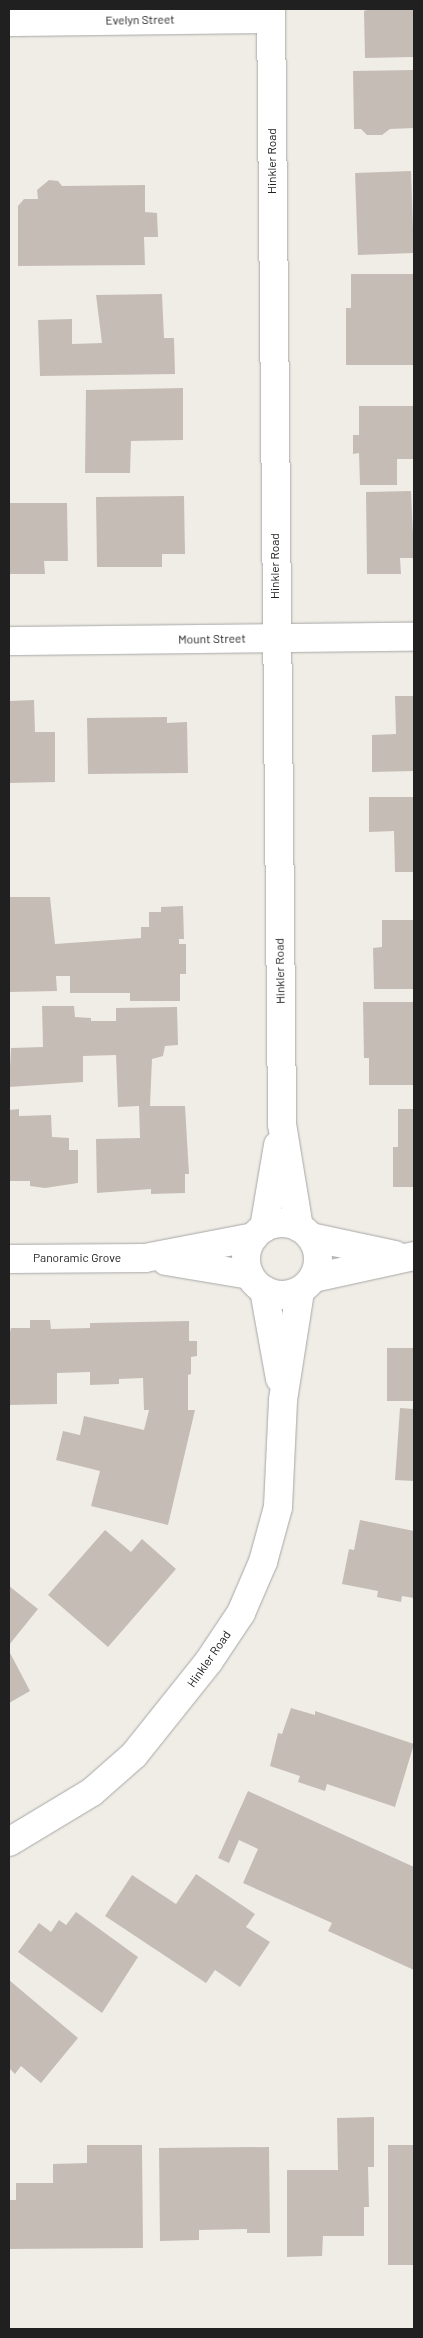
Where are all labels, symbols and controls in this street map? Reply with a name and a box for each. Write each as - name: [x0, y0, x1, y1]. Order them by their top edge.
- street label: Evelyn Street: [105, 12, 175, 28]
- street label: Hinkler Road: [265, 128, 279, 194]
- street label: Hinkler Road: [268, 533, 282, 599]
- street label: Mount Street: [178, 631, 246, 647]
- street label: Hinkler Road: [272, 938, 288, 1004]
- street label: Panoramic Grove: [33, 1251, 121, 1265]
- street label: Hinkler Road: [184, 1628, 234, 1690]

